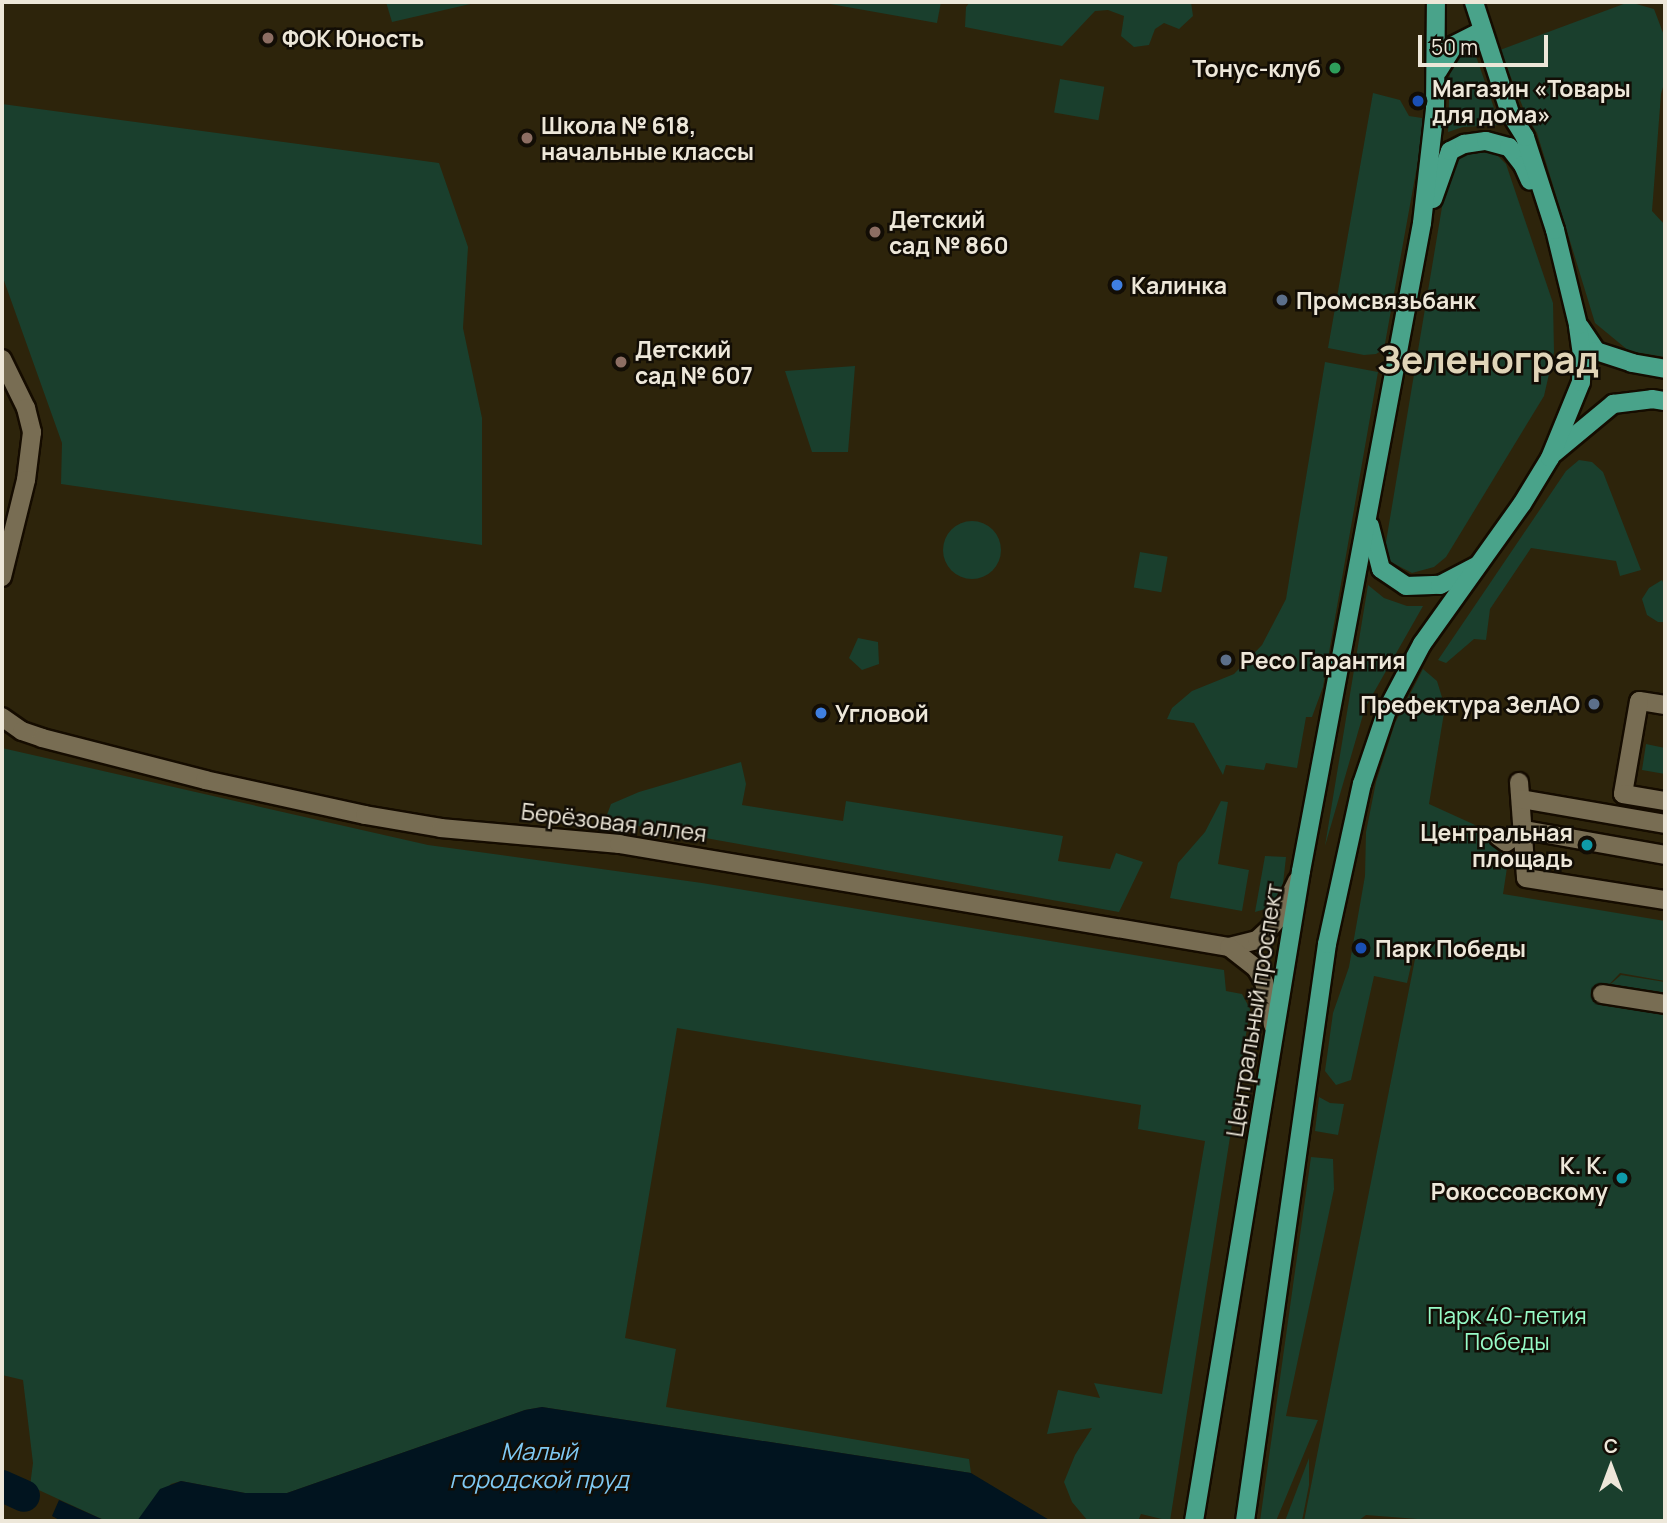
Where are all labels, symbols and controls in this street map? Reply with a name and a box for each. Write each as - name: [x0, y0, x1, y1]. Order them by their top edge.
- scale bar: [1422, 21, 1552, 65]
- place label: ФОК Юность: [282, 24, 424, 52]
- marker: ФОК Юность: [260, 30, 276, 46]
- text: 50 m: [1431, 33, 1478, 61]
- place label: Тонус-клуб: [1192, 54, 1321, 82]
- marker: Тонус-клуб: [1327, 60, 1343, 76]
- place label: Магазин «Товары для дома»: [1432, 74, 1631, 128]
- marker: Магазин «Товары для дома»: [1410, 93, 1426, 109]
- place label: Школа № 618, начальные классы: [541, 111, 754, 165]
- marker: Школа № 618, начальные классы: [519, 130, 535, 146]
- place label: Детский сад № 860: [889, 205, 1009, 259]
- marker: Детский сад № 860: [867, 224, 883, 240]
- place label: Калинка: [1131, 271, 1227, 299]
- marker: Калинка: [1109, 277, 1125, 293]
- place label: Промсвязьбанк: [1296, 286, 1476, 314]
- marker: Промсвязьбанк: [1274, 292, 1290, 308]
- place label: Детский сад № 607: [635, 335, 753, 389]
- district label: Зеленоград: [1377, 337, 1599, 381]
- marker: Детский сад № 607: [613, 354, 629, 370]
- place label: Ресо Гарантия: [1240, 646, 1406, 674]
- marker: Ресо Гарантия: [1218, 652, 1234, 668]
- place label: Префектура ЗелАО: [1360, 690, 1580, 718]
- marker: Префектура ЗелАО: [1586, 696, 1602, 712]
- place label: Угловой: [835, 699, 929, 727]
- marker: Угловой: [813, 705, 829, 721]
- street label: Берёзовая аллея: [520, 797, 708, 847]
- place label: Центральная площадь: [1420, 818, 1573, 872]
- marker: Центральная площадь: [1579, 837, 1595, 853]
- street label: Центральный проспект: [1220, 881, 1288, 1139]
- place label: Парк Победы: [1375, 934, 1526, 962]
- marker: Парк Победы: [1353, 940, 1369, 956]
- place label: К. К. Рокоссовскому: [1431, 1151, 1608, 1205]
- marker: К. К. Рокоссовскому: [1614, 1170, 1630, 1186]
- park label: Парк 40-летия Победы: [1427, 1301, 1587, 1355]
- north arrow: [1576, 1432, 1646, 1502]
- text: С: [1604, 1433, 1618, 1459]
- water label: Малый городской пруд: [449, 1437, 629, 1493]

